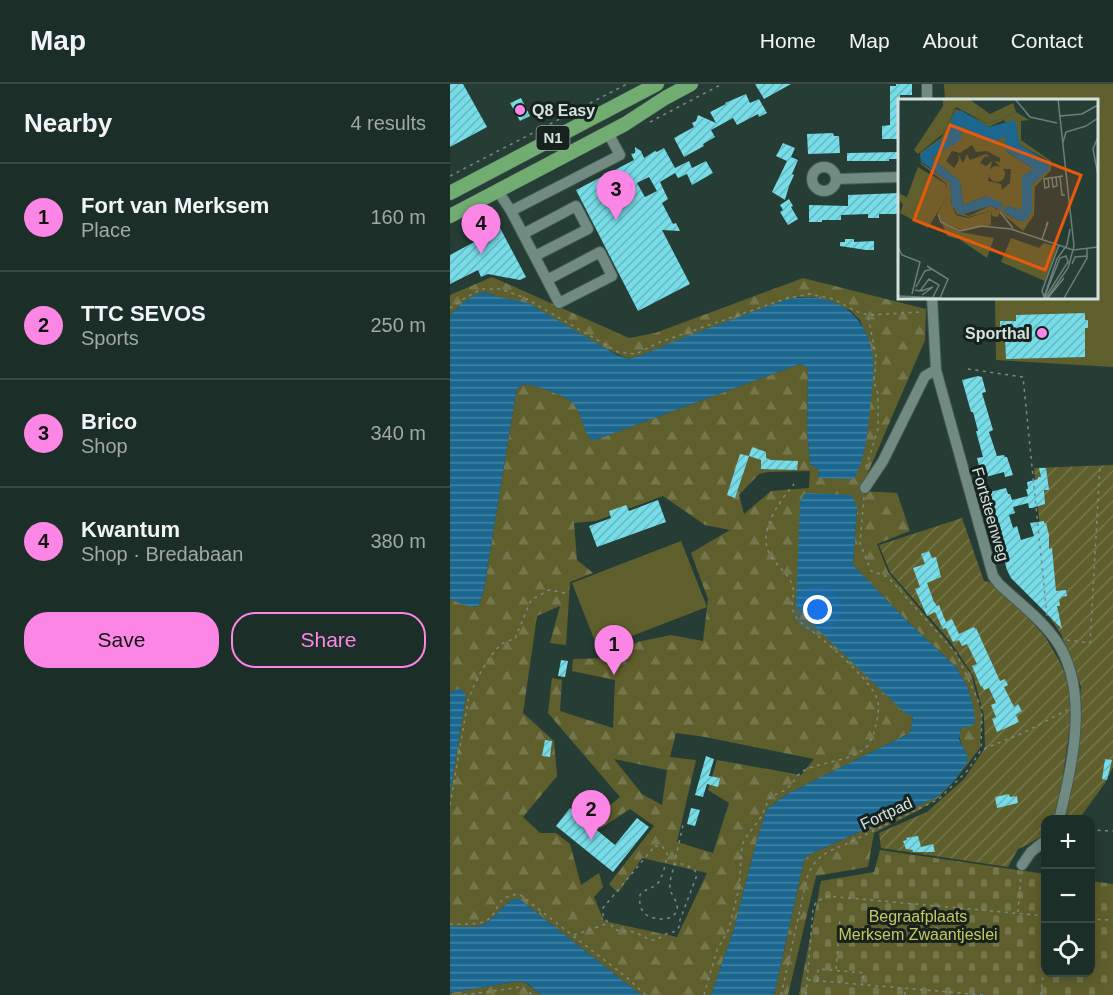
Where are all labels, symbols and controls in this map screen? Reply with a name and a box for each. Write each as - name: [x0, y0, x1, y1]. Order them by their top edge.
- text: Map: [30, 25, 86, 56]
- text: Home: [760, 29, 816, 52]
- text: Map: [849, 29, 890, 52]
- text: About: [923, 29, 978, 52]
- text: Contact: [1011, 29, 1083, 52]
- inset map: [898, 99, 1098, 298]
- place label: Q8 Easy: [532, 102, 595, 119]
- marker: Q8 Easy: [513, 103, 527, 117]
- text: Nearby: [24, 108, 112, 138]
- text: 4 results: [350, 112, 426, 134]
- road number: N1: [536, 126, 570, 150]
- pin: 3: [596, 170, 636, 220]
- text: Fort van Merksem: [81, 193, 269, 218]
- pin: 4: [462, 204, 501, 254]
- text: 1: [38, 206, 49, 228]
- text: 160 m: [370, 206, 426, 228]
- text: Place: [81, 219, 131, 241]
- text: TTC SEVOS: [81, 301, 206, 326]
- text: 2: [38, 314, 49, 336]
- text: 250 m: [370, 314, 426, 336]
- place label: Sporthal: [965, 325, 1030, 342]
- marker: Sporthal: [1035, 326, 1049, 340]
- text: Sports: [81, 327, 139, 349]
- text: Brico: [81, 409, 137, 434]
- text: 3: [38, 422, 49, 444]
- text: 340 m: [370, 422, 426, 444]
- text: Shop: [81, 435, 128, 457]
- street label: Fortsteenweg: [969, 465, 1012, 563]
- text: Kwantum: [81, 517, 180, 542]
- text: 4: [38, 530, 49, 552]
- text: 380 m: [370, 530, 426, 552]
- text: Shop · Bredabaan: [81, 543, 243, 565]
- your location: [803, 595, 832, 624]
- button: Save: [24, 612, 219, 668]
- button: Share: [231, 612, 426, 668]
- pin: 1: [594, 626, 634, 675]
- pin: 2: [572, 790, 610, 840]
- street label: Fortpad: [858, 794, 915, 833]
- map controls: [1041, 815, 1095, 977]
- button: +: [1041, 815, 1095, 869]
- button: −: [1041, 869, 1095, 923]
- park label: Begraafplaats Merksem Zwaantjeslei: [838, 908, 998, 943]
- button: locate: [1041, 923, 1095, 977]

